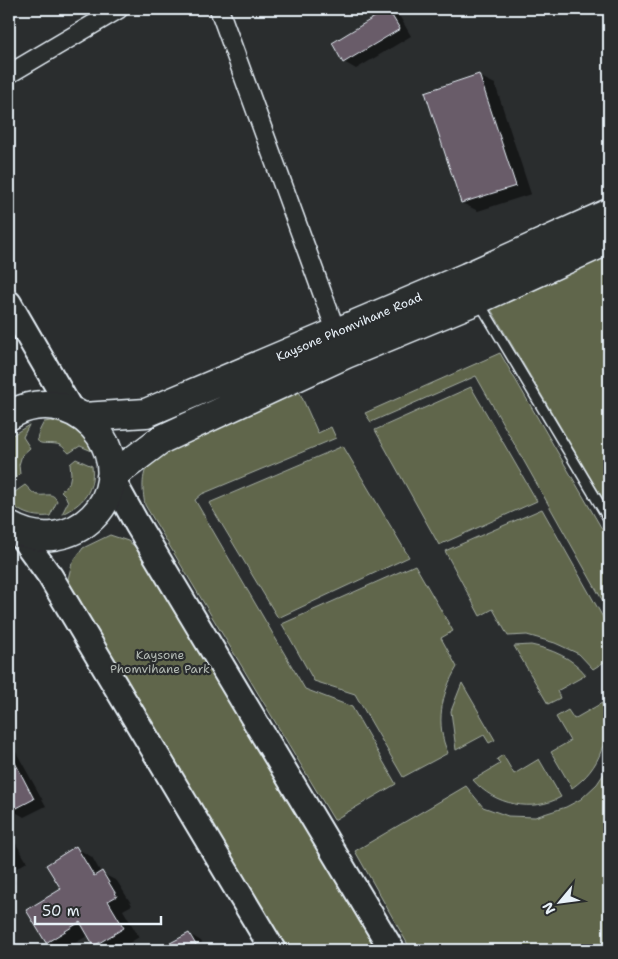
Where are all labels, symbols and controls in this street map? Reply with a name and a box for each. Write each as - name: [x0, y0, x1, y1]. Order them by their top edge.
- street label: Kaysone Phomvihane Road: [274, 289, 425, 365]
- park label: Kaysone Phomvihane Park: [110, 647, 210, 677]
- north arrow: [536, 876, 586, 926]
- scale bar: [35, 894, 161, 926]
- text: N: [538, 899, 559, 918]
- text: 50 m: [42, 901, 80, 921]

